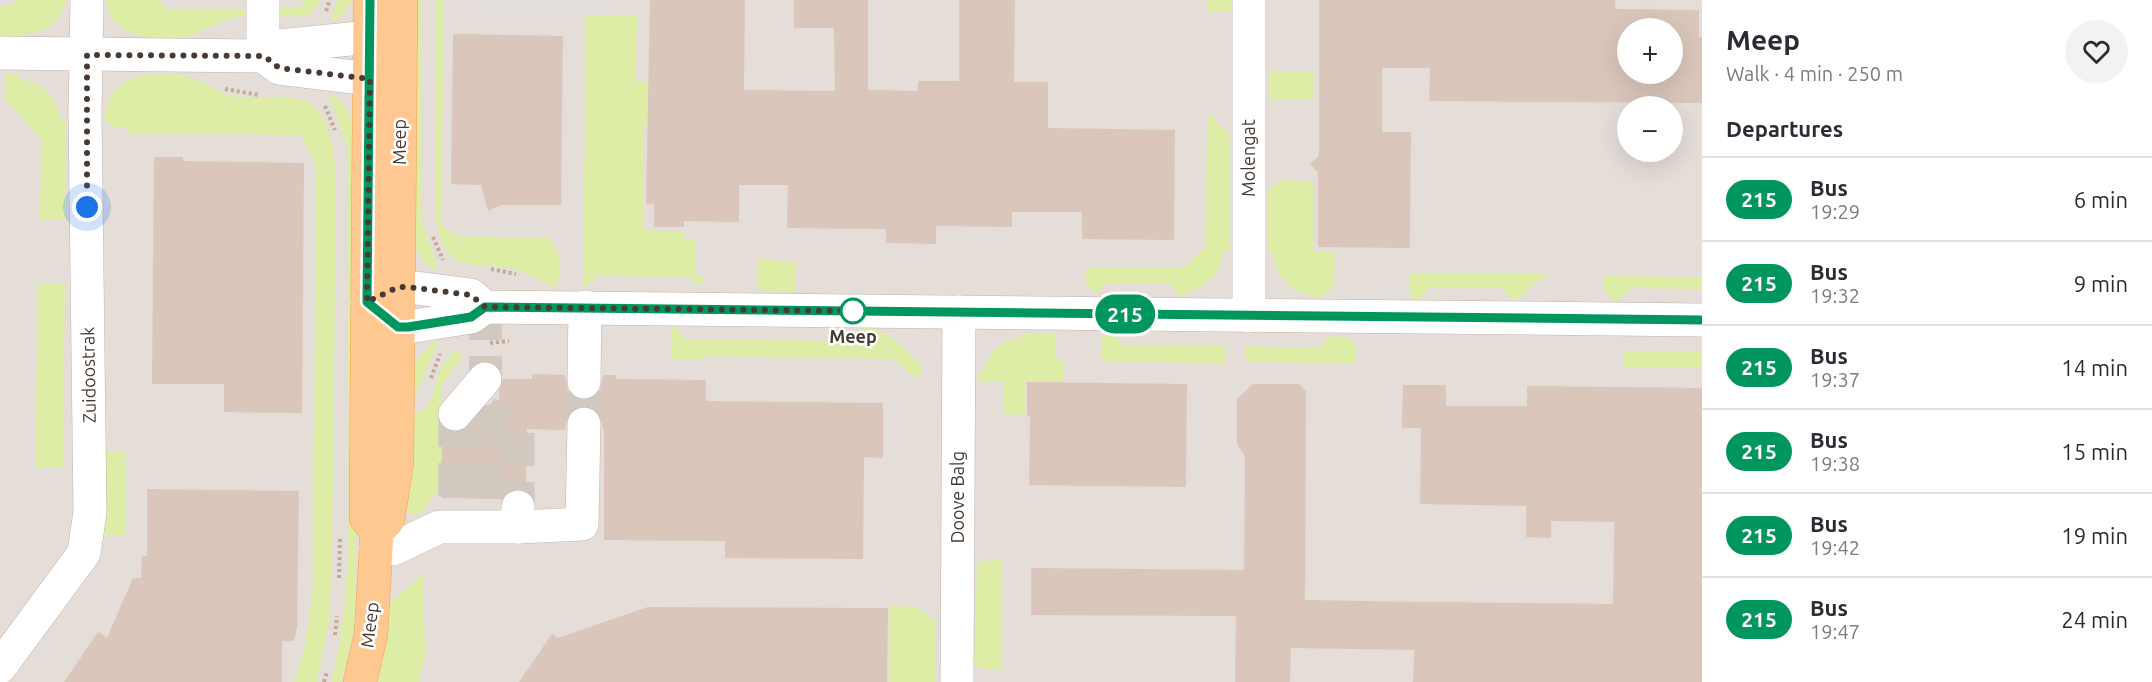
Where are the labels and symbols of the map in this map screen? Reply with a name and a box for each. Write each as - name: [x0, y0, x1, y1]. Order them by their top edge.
- street label: Meep: [389, 119, 409, 165]
- street label: Molengat: [1238, 119, 1258, 197]
- your location: [72, 192, 102, 222]
- line badge: 215: [1090, 294, 1160, 334]
- marker: Meep: [840, 298, 866, 324]
- place label: Meep: [829, 326, 877, 346]
- street label: Zuidoostrak: [77, 327, 99, 423]
- street label: Doove Balg: [947, 451, 967, 543]
- street label: Meep: [356, 601, 382, 649]

